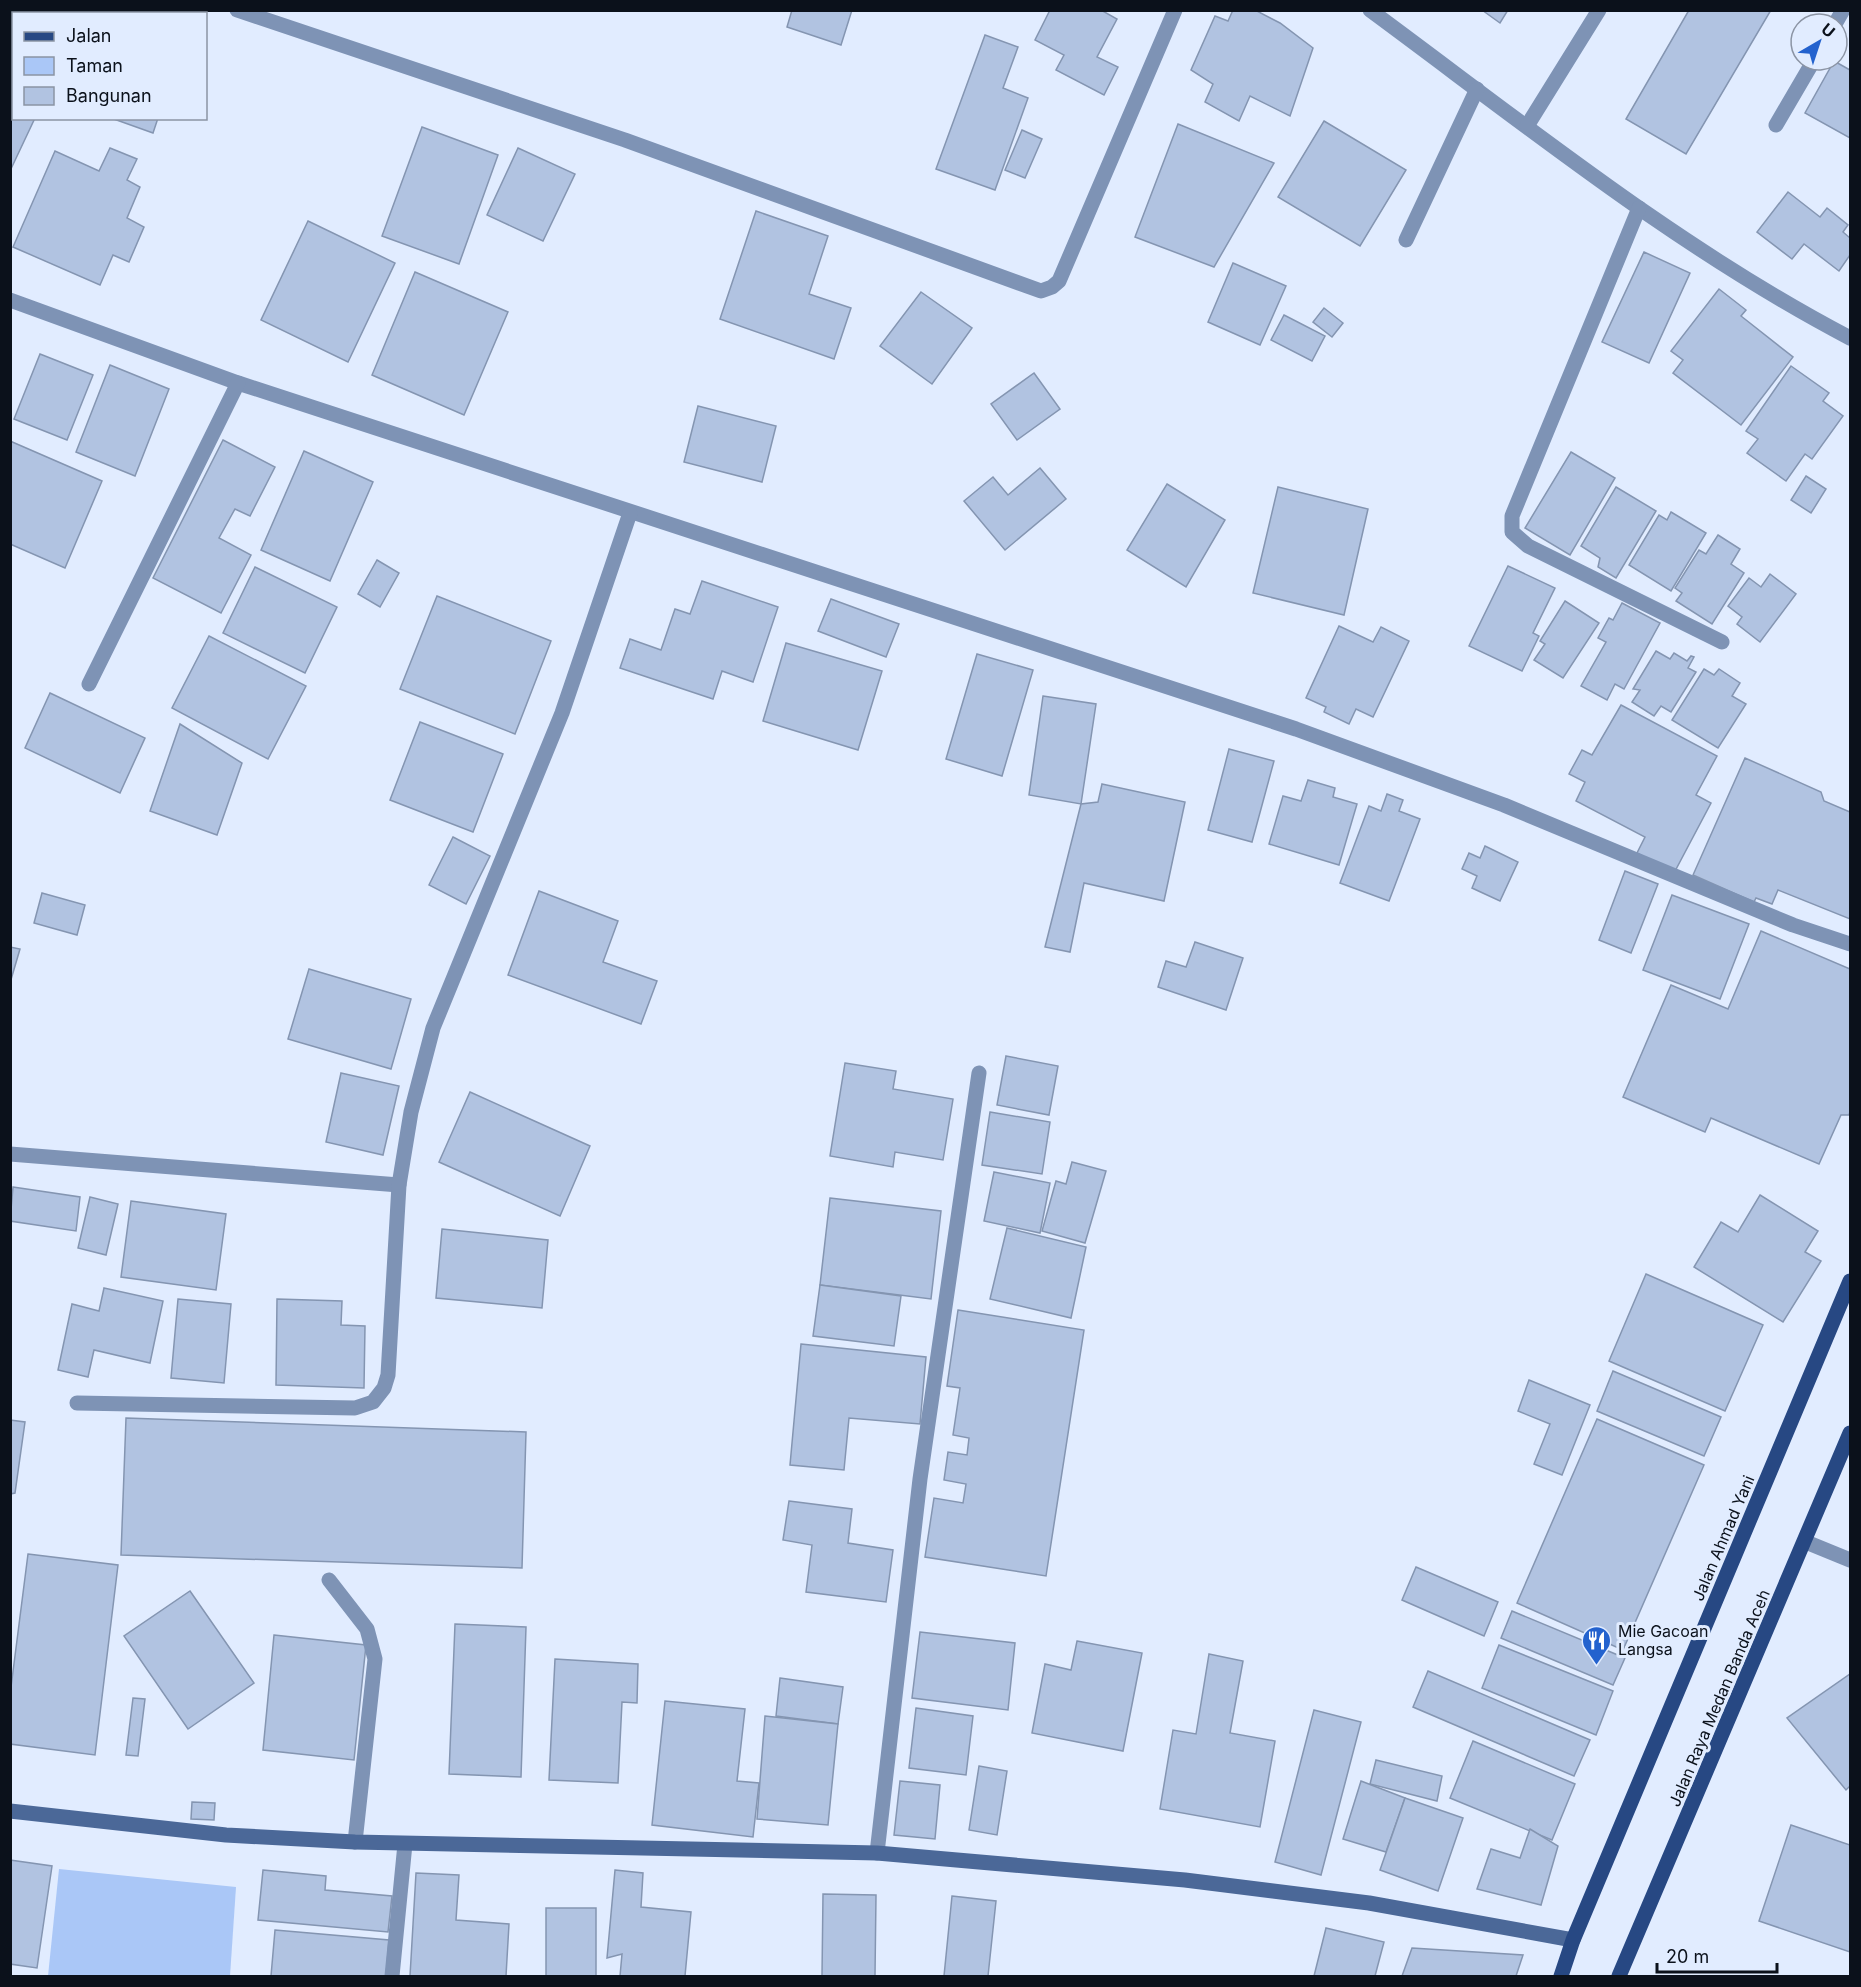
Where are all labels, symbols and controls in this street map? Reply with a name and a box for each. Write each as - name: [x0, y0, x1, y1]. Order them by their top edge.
- legend: [12, 12, 207, 120]
- north arrow: [1789, 12, 1849, 72]
- text: U: [1818, 19, 1839, 42]
- text: Jalan: [66, 25, 111, 46]
- text: Taman: [66, 55, 123, 76]
- text: Bangunan: [66, 85, 152, 106]
- street label: Jalan Ahmad Yani: [1687, 1472, 1759, 1604]
- street label: Jalan Raya Medan Banda Aceh: [1664, 1586, 1774, 1810]
- place label: Mie Gacoan Langsa: [1618, 1621, 1708, 1659]
- restaurant icon: Mie Gacoan Langsa: [1581, 1624, 1613, 1666]
- scale bar: [1657, 1936, 1777, 1974]
- text: 20 m: [1666, 1946, 1709, 1967]

